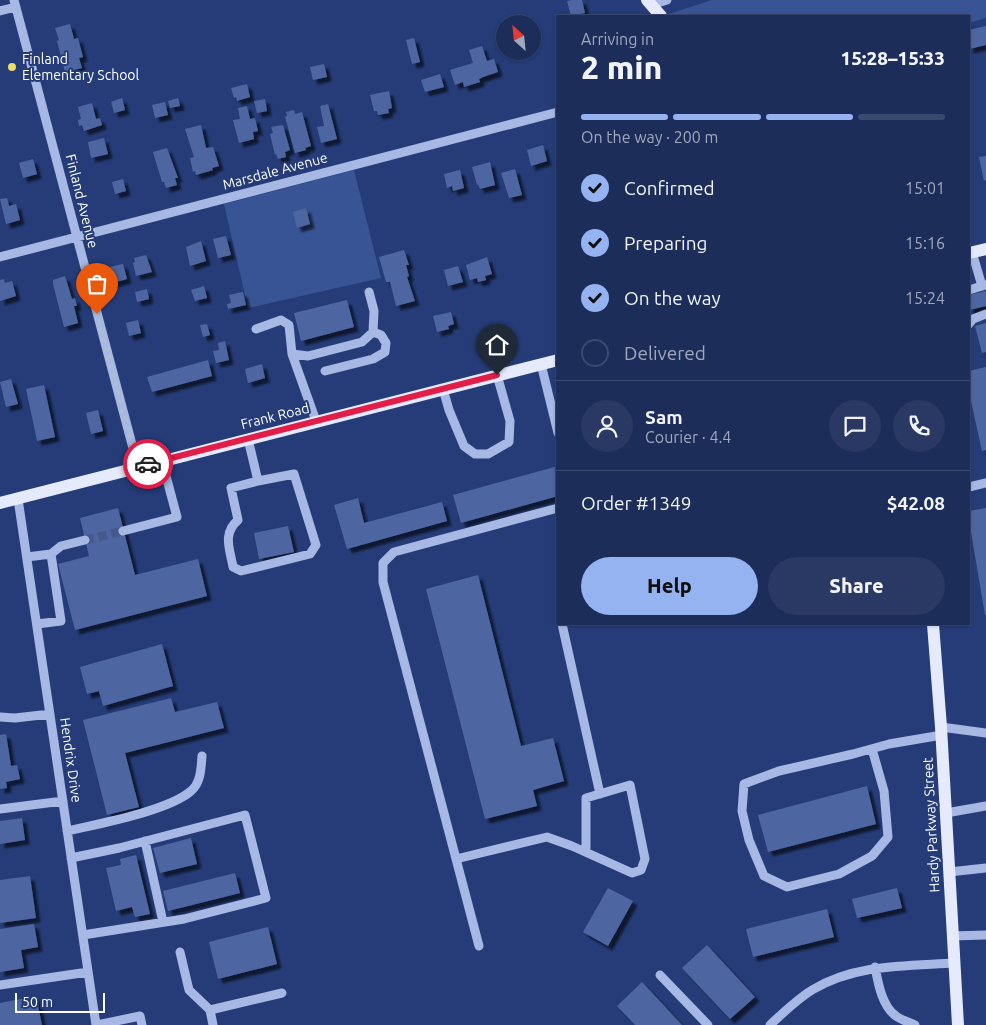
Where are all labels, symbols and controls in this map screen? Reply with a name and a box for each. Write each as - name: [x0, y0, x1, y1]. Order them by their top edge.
- north arrow: [496, 15, 541, 60]
- map controls: [496, 15, 541, 60]
- text: Arriving in: [581, 30, 654, 48]
- text: 15:28–15:33: [840, 47, 945, 69]
- text: 2 min: [581, 49, 662, 85]
- place label: Finland Elementary School: [22, 51, 140, 83]
- marker: Finland Elementary School: [6, 61, 18, 73]
- text: On the way · 200 m: [581, 128, 718, 146]
- street label: Marsdale Avenue: [221, 149, 329, 193]
- street label: Finland Avenue: [63, 152, 101, 250]
- icon: check: [581, 174, 609, 202]
- text: Confirmed: [624, 177, 715, 199]
- text: 15:01: [905, 179, 945, 197]
- icon: check: [581, 229, 609, 257]
- text: Preparing: [624, 232, 708, 254]
- text: 15:16: [905, 234, 945, 252]
- pin: [76, 263, 118, 314]
- icon: bag: [83, 270, 111, 298]
- icon: check: [581, 284, 609, 312]
- text: On the way: [624, 287, 721, 309]
- text: 15:24: [905, 289, 945, 307]
- pin: [476, 324, 518, 375]
- icon: home: [483, 331, 511, 359]
- text: Delivered: [624, 342, 706, 364]
- street label: Frank Road: [239, 400, 311, 432]
- button: person: [581, 400, 633, 452]
- button: chat: [829, 400, 881, 452]
- button: phone: [893, 400, 945, 452]
- text: Sam: [645, 406, 683, 428]
- text: Courier · 4.4: [645, 428, 731, 446]
- courier: [123, 439, 173, 489]
- icon: car: [134, 450, 162, 478]
- text: Order #1349: [581, 492, 691, 514]
- text: $42.08: [887, 492, 945, 514]
- button: Help: [581, 557, 758, 615]
- button: Share: [768, 557, 945, 615]
- street label: Hendrix Drive: [57, 716, 85, 804]
- street label: Hardy Parkway Street: [919, 757, 943, 893]
- scale bar: [15, 990, 105, 1013]
- text: 50 m: [22, 994, 53, 1010]

